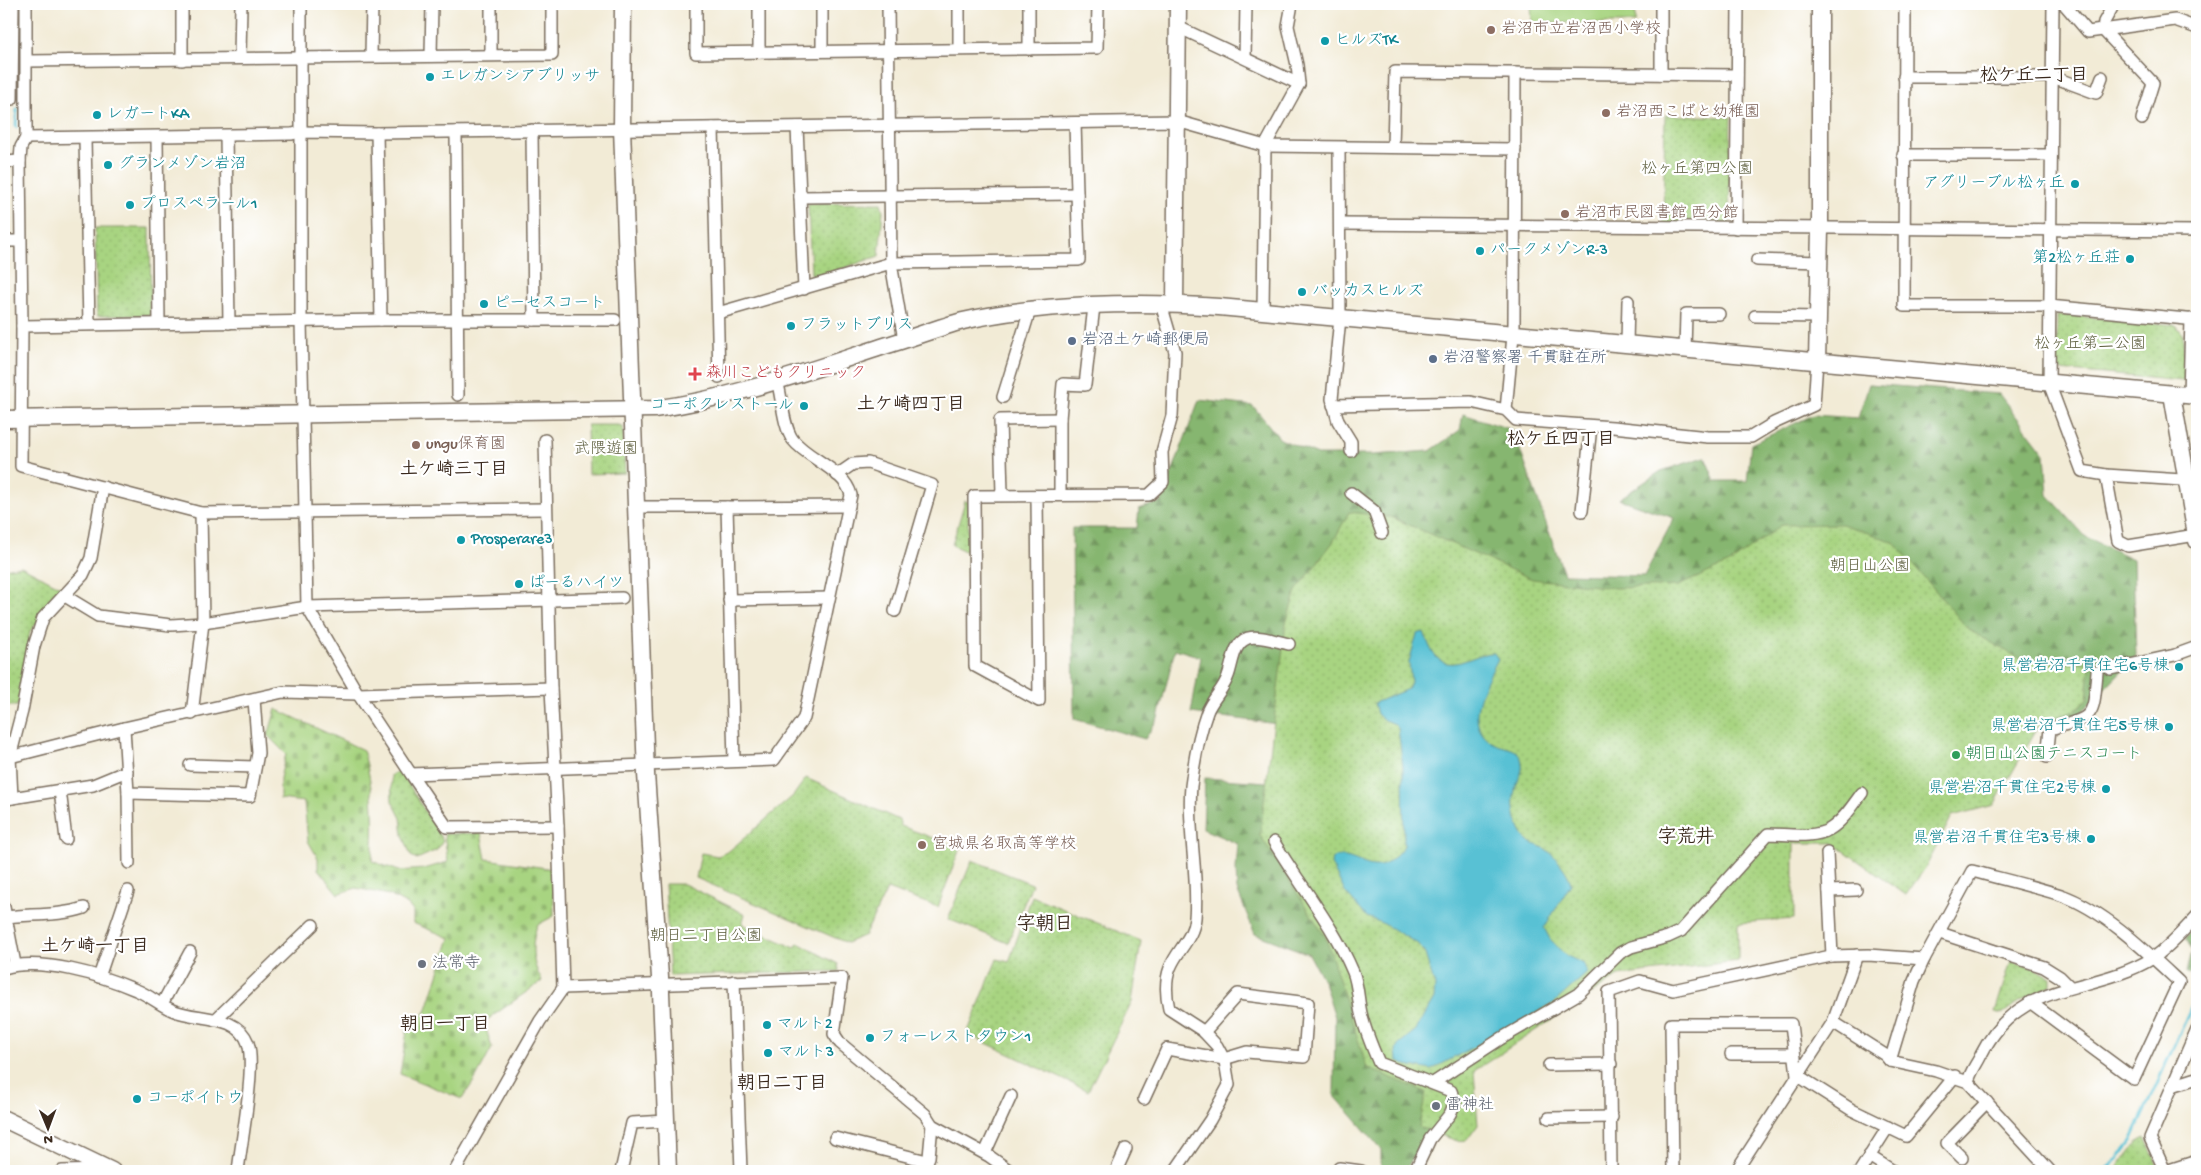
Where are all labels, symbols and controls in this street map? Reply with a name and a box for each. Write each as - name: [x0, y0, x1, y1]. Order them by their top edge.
- place label: 岩沼市立岩沼西小学校: [1501, 20, 1661, 40]
- marker: 岩沼市立岩沼西小学校: [1485, 24, 1497, 36]
- place label: ヒルズTK: [1335, 32, 1400, 51]
- marker: ヒルズTK: [1319, 35, 1331, 47]
- district label: 松ケ丘二丁目: [1980, 65, 2088, 87]
- place label: エレガンシアブリッサ: [440, 67, 600, 87]
- marker: エレガンシアブリッサ: [424, 71, 436, 83]
- place label: 岩沼西こばと幼稚園: [1616, 103, 1760, 123]
- place label: レガートKA: [107, 105, 191, 125]
- marker: 岩沼西こばと幼稚園: [1600, 107, 1612, 119]
- marker: レガートKA: [91, 109, 103, 121]
- place label: グランメゾン岩沼: [118, 154, 246, 175]
- marker: グランメゾン岩沼: [102, 159, 114, 171]
- park label: 松ヶ丘第四公園: [1641, 159, 1753, 180]
- place label: アグリーブル松ヶ丘: [1923, 174, 2065, 194]
- marker: アグリーブル松ヶ丘: [2069, 178, 2081, 190]
- place label: プロスペラール1: [140, 195, 258, 215]
- marker: プロスペラール1: [124, 199, 136, 211]
- place label: 岩沼市民図書館 西分館: [1575, 203, 1739, 224]
- marker: 岩沼市民図書館 西分館: [1559, 208, 1571, 220]
- place label: パークメゾンR-3: [1490, 240, 1608, 261]
- marker: パークメゾンR-3: [1474, 245, 1486, 257]
- place label: 第2松ヶ丘荘: [2032, 248, 2120, 269]
- marker: 第2松ヶ丘荘: [2124, 253, 2136, 265]
- place label: バッカスヒルズ: [1312, 282, 1423, 302]
- marker: バッカスヒルズ: [1296, 286, 1308, 298]
- place label: ピーセスコート: [494, 295, 605, 314]
- marker: ピーセスコート: [478, 298, 490, 310]
- place label: フラットブリス: [801, 316, 913, 336]
- marker: フラットブリス: [785, 320, 797, 332]
- place label: 岩沼土ケ崎郵便局: [1082, 331, 1210, 351]
- park label: 松ヶ丘第二公園: [2034, 334, 2146, 355]
- marker: 岩沼土ケ崎郵便局: [1066, 335, 1078, 347]
- place label: 岩沼警察署 千貫駐在所: [1443, 348, 1607, 369]
- marker: 岩沼警察署 千貫駐在所: [1427, 353, 1439, 365]
- place label: 森川こどもクリニック: [706, 363, 866, 384]
- marker: 森川こどもクリニック: [688, 367, 702, 381]
- district label: 土ケ崎四丁目: [857, 394, 965, 416]
- place label: コーポクレストール: [650, 397, 794, 416]
- marker: コーポクレストール: [798, 400, 810, 412]
- district label: 松ケ丘四丁目: [1507, 429, 1615, 451]
- place label: ungu保育園: [426, 435, 506, 455]
- marker: ungu保育園: [410, 439, 422, 451]
- park label: 武隈遊園: [574, 439, 638, 460]
- district label: 土ケ崎三丁目: [400, 459, 508, 481]
- place label: Prosperare3: [470, 531, 553, 550]
- marker: Prosperare3: [455, 534, 467, 546]
- park label: 朝日山公園: [1830, 557, 1910, 577]
- place label: ぱーるハイツ: [529, 574, 624, 594]
- marker: ぱーるハイツ: [513, 578, 525, 590]
- place label: 県営岩沼千貫住宅6号棟: [2001, 656, 2169, 677]
- marker: 県営岩沼千貫住宅6号棟: [2173, 661, 2185, 673]
- place label: 県営岩沼千貫住宅5号棟: [1991, 716, 2159, 737]
- marker: 県営岩沼千貫住宅5号棟: [2163, 721, 2175, 733]
- place label: 朝日山公園テニスコート: [1966, 745, 2142, 765]
- marker: 朝日山公園テニスコート: [1950, 749, 1962, 761]
- place label: 県営岩沼千貫住宅2号棟: [1928, 778, 2096, 799]
- marker: 県営岩沼千貫住宅2号棟: [2100, 783, 2112, 795]
- district label: 字荒井: [1657, 826, 1715, 850]
- place label: 県営岩沼千貫住宅3号棟: [1913, 828, 2081, 849]
- marker: 県営岩沼千貫住宅3号棟: [2085, 833, 2097, 845]
- place label: 宮城県名取高等学校: [932, 835, 1076, 855]
- marker: 宮城県名取高等学校: [916, 839, 928, 851]
- district label: 字朝日: [1016, 913, 1074, 937]
- park label: 朝日二丁目公園: [650, 927, 762, 947]
- district label: 土ケ崎一丁目: [41, 936, 149, 958]
- place label: 法常寺: [432, 953, 480, 974]
- marker: 法常寺: [416, 958, 428, 970]
- district label: 朝日一丁目: [400, 1014, 490, 1036]
- place label: マルト2: [777, 1016, 833, 1035]
- marker: マルト2: [761, 1019, 773, 1031]
- place label: フォーレストタウン1: [880, 1029, 1031, 1048]
- marker: フォーレストタウン1: [864, 1032, 876, 1044]
- place label: マルト3: [778, 1044, 834, 1063]
- marker: マルト3: [762, 1047, 774, 1059]
- district label: 朝日二丁目: [737, 1073, 827, 1095]
- place label: コーポイトウ: [147, 1090, 243, 1109]
- marker: コーポイトウ: [131, 1093, 143, 1105]
- place label: 雷神社: [1446, 1096, 1494, 1116]
- marker: 雷神社: [1430, 1100, 1442, 1112]
- north arrow: [22, 1102, 72, 1152]
- text: N: [43, 1130, 53, 1147]

